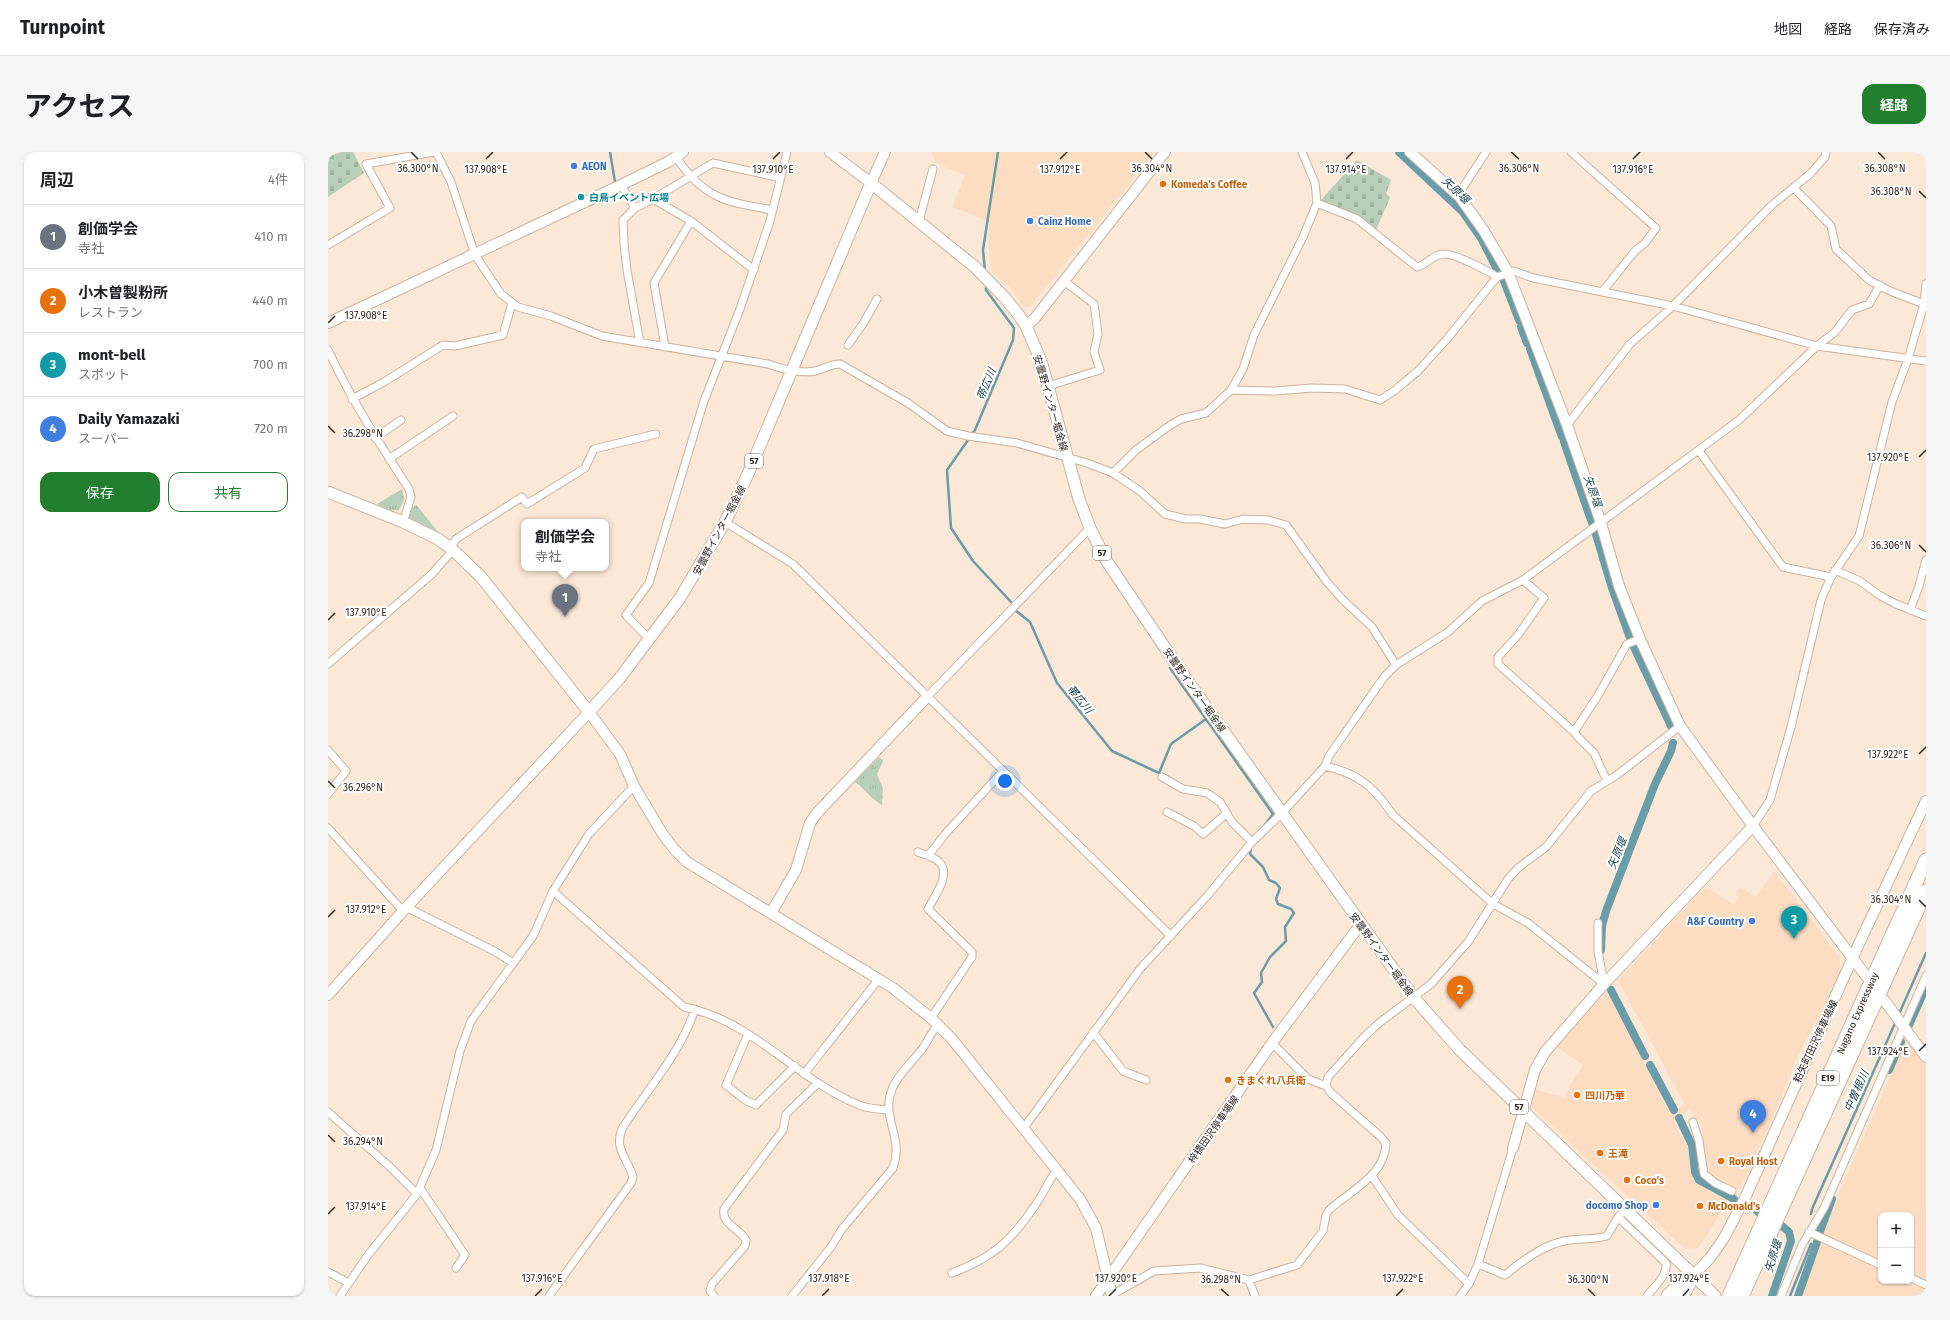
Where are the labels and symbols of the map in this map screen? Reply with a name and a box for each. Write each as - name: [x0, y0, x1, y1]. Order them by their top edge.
- marker: AEON: [569, 161, 579, 171]
- place label: AEON: [581, 161, 607, 173]
- text: 36.300°N: [397, 163, 439, 175]
- text: 36.304°N: [1132, 163, 1172, 175]
- text: 36.306°N: [1499, 163, 1539, 175]
- text: 36.308°N: [1865, 163, 1905, 175]
- text: 137.908°E: [465, 164, 507, 176]
- text: 137.910°E: [752, 164, 794, 176]
- text: 137.912°E: [1040, 164, 1080, 176]
- text: 137.914°E: [1325, 164, 1367, 176]
- text: 137.916°E: [1612, 164, 1654, 176]
- water label: 矢原堰: [1439, 174, 1473, 208]
- marker: Komeda's Coffee: [1158, 179, 1168, 189]
- place label: Komeda's Coffee: [1171, 179, 1248, 191]
- text: 36.308°N: [1871, 186, 1911, 198]
- marker: 白鳥イベント広場: [576, 192, 586, 202]
- place label: 白鳥イベント広場: [589, 192, 669, 204]
- marker: Cainz Home: [1025, 216, 1035, 226]
- place label: Cainz Home: [1038, 216, 1092, 228]
- text: 137.908°E: [345, 310, 387, 322]
- street label: 安曇野インター堀金線: [1030, 354, 1070, 453]
- water label: 帯広川: [974, 366, 999, 402]
- text: 36.298°N: [343, 428, 383, 440]
- text: 137.920°E: [1867, 452, 1909, 464]
- road number: 57: [745, 454, 763, 468]
- water label: 矢原堰: [1581, 473, 1605, 511]
- street label: 安曇野インター堀金線: [691, 484, 749, 577]
- text: 36.306°N: [1871, 540, 1911, 552]
- road number: 57: [1093, 546, 1111, 560]
- pin: 1: [552, 584, 578, 617]
- text: 137.910°E: [345, 607, 387, 619]
- street label: 安曇野インター堀金線: [1161, 646, 1228, 735]
- water label: 帯広川: [1064, 682, 1096, 717]
- text: 137.922°E: [1867, 749, 1909, 761]
- your location: [995, 771, 1015, 791]
- text: 36.296°N: [343, 782, 383, 794]
- water label: 矢原堰: [1605, 834, 1630, 871]
- text: 36.304°N: [1871, 894, 1911, 906]
- text: 137.912°E: [346, 904, 386, 916]
- pin: 3: [1781, 906, 1807, 939]
- street label: 安曇野インター堀金線: [1347, 911, 1415, 999]
- place label: A&F Country: [1686, 916, 1745, 928]
- marker: A&F Country: [1747, 916, 1757, 926]
- street label: Nagano Expressway: [1834, 970, 1881, 1056]
- pin: 2: [1447, 976, 1473, 1009]
- street label: 粕矢町田沢停車場線: [1791, 998, 1840, 1085]
- text: 137.924°E: [1867, 1046, 1909, 1058]
- water label: 中曽根川: [1842, 1068, 1872, 1114]
- road number: E19: [1817, 1071, 1839, 1085]
- marker: きまぐれ八兵衛: [1223, 1075, 1233, 1085]
- place label: きまぐれ八兵衛: [1236, 1075, 1306, 1087]
- marker: 四川乃華: [1572, 1090, 1582, 1100]
- place label: 四川乃華: [1585, 1090, 1625, 1102]
- street label: 梓橋田沢停車場線: [1186, 1093, 1242, 1166]
- road number: 57: [1510, 1100, 1528, 1114]
- pin: 4: [1740, 1100, 1766, 1133]
- text: 36.294°N: [343, 1136, 383, 1148]
- marker: 王滝: [1595, 1148, 1605, 1158]
- place label: 王滝: [1608, 1148, 1628, 1160]
- marker: Royal Host: [1716, 1156, 1726, 1166]
- place label: Royal Host: [1729, 1156, 1778, 1168]
- marker: Coco's: [1622, 1175, 1632, 1185]
- place label: Coco's: [1635, 1175, 1664, 1187]
- place label: docomo Shop: [1586, 1200, 1648, 1212]
- marker: docomo Shop: [1651, 1200, 1661, 1210]
- text: 137.914°E: [345, 1201, 387, 1213]
- marker: McDonald's: [1695, 1201, 1705, 1211]
- place label: McDonald's: [1708, 1201, 1760, 1213]
- water label: 矢原堰: [1762, 1237, 1785, 1274]
- text: 137.916°E: [521, 1273, 563, 1285]
- text: 137.918°E: [808, 1273, 850, 1285]
- text: 137.920°E: [1095, 1273, 1137, 1285]
- text: 137.922°E: [1382, 1273, 1424, 1285]
- text: 137.924°E: [1668, 1273, 1710, 1285]
- text: 36.298°N: [1201, 1274, 1241, 1286]
- text: 36.300°N: [1567, 1274, 1609, 1286]

